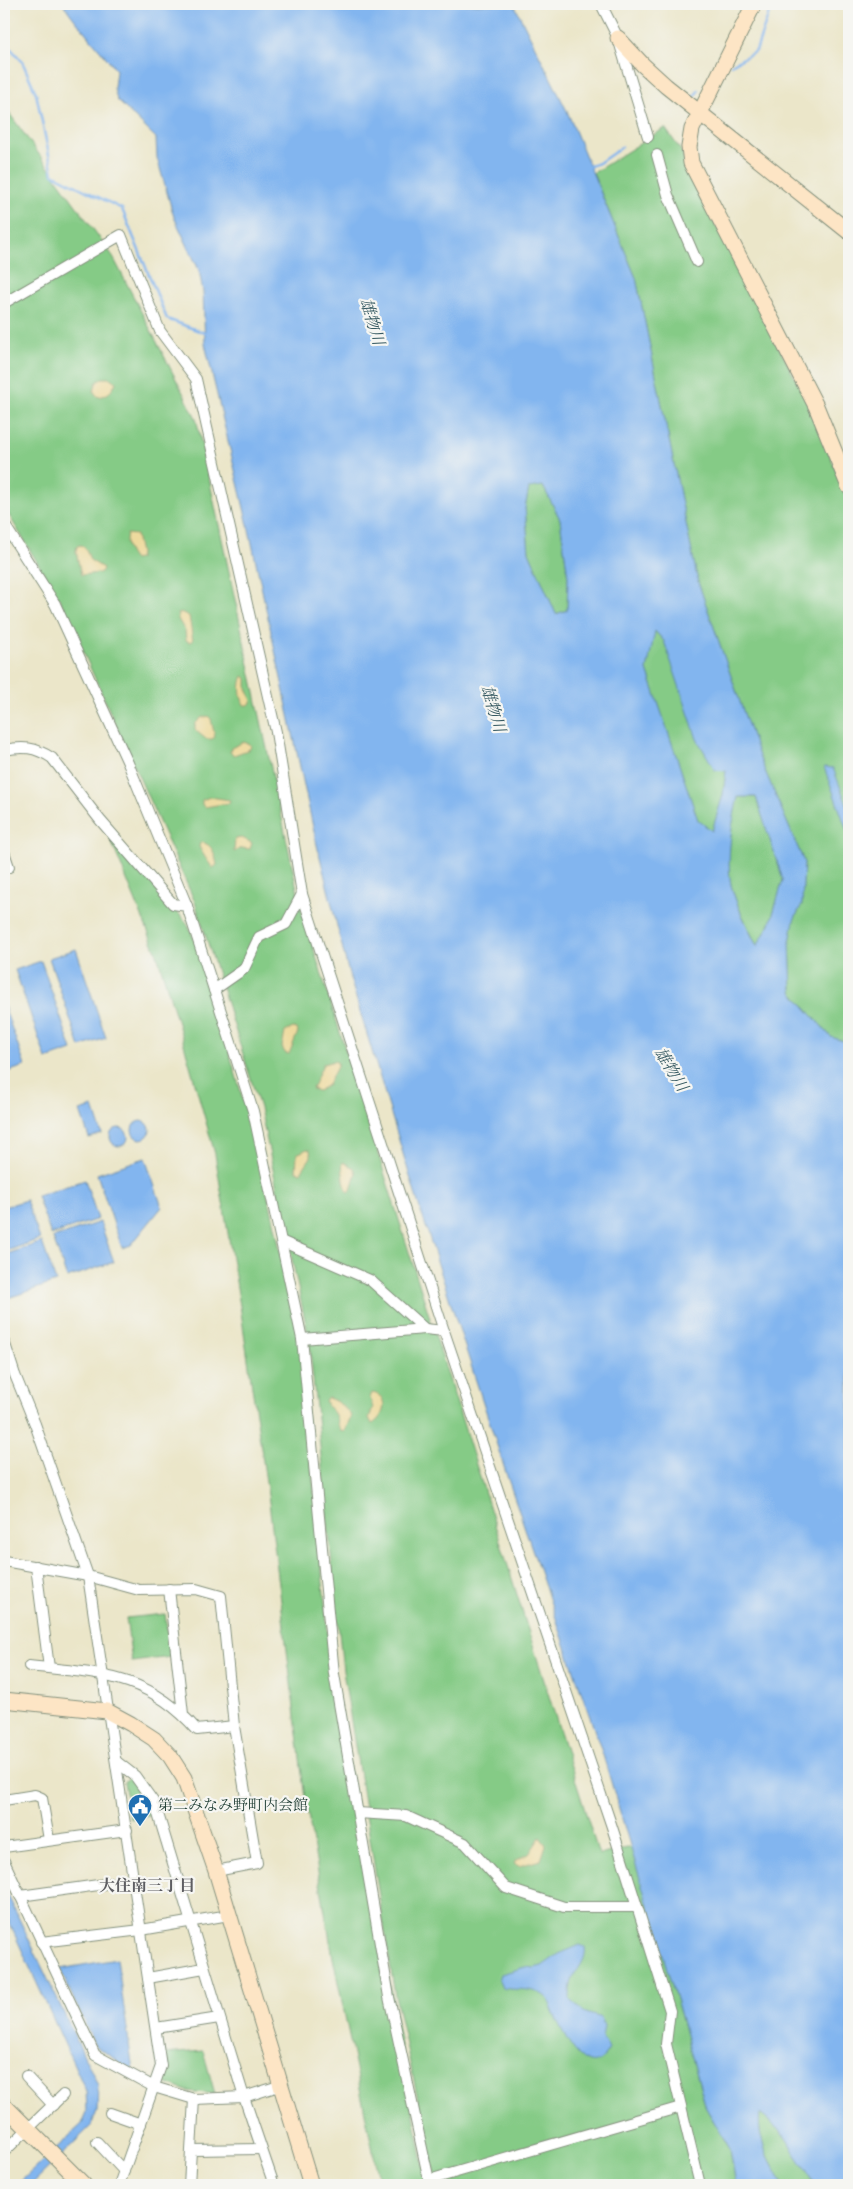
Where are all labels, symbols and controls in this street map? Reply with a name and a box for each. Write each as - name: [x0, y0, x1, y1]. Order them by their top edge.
- water label: 雄物川: [353, 296, 389, 350]
- water label: 雄物川: [474, 683, 510, 737]
- water label: 雄物川: [648, 1044, 693, 1098]
- public building icon: 第二みなみ野町内会館: [127, 1793, 153, 1827]
- place label: 第二みなみ野町内会館: [158, 1796, 308, 1817]
- district label: 大住南三丁目: [99, 1876, 195, 1898]

